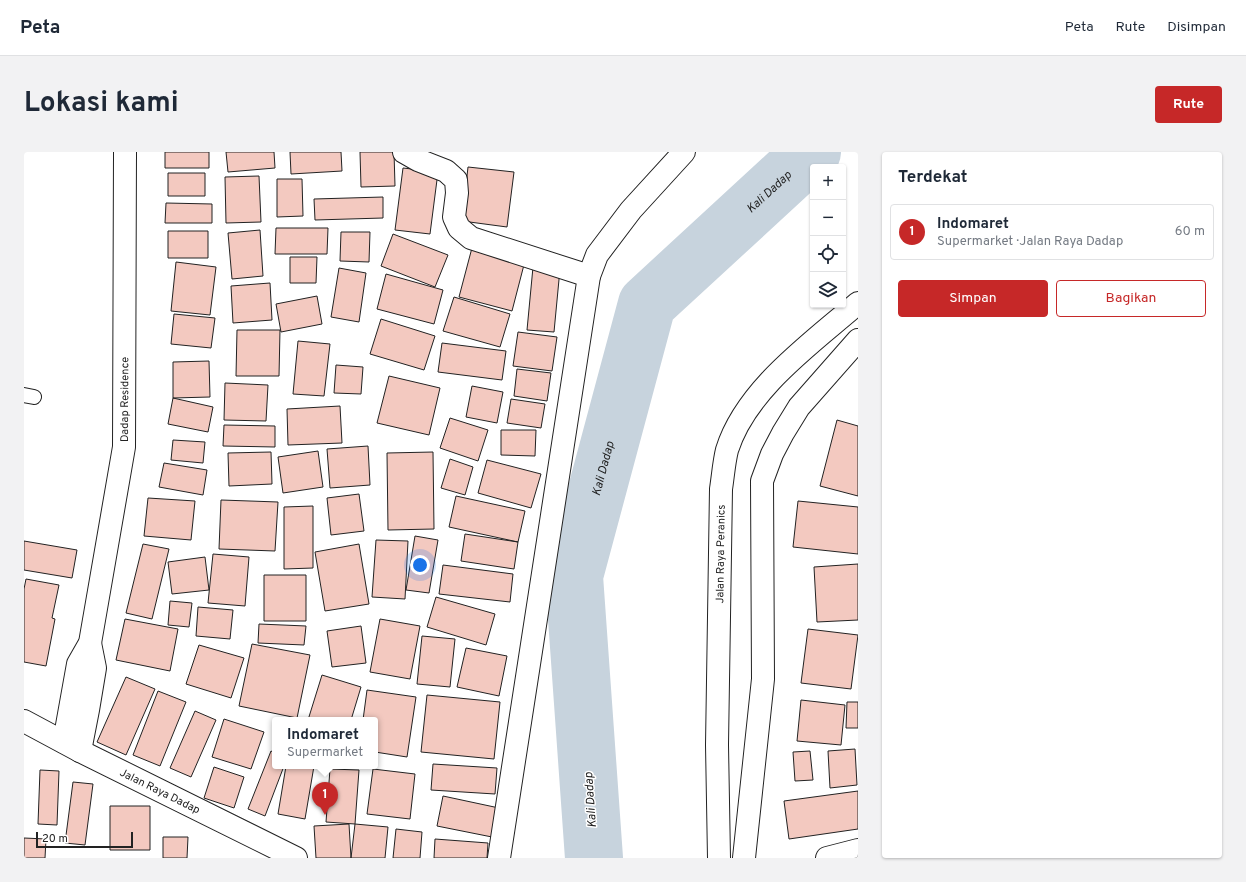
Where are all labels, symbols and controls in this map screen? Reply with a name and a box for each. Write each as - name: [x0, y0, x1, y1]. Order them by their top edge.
- text: Peta: [20, 16, 60, 40]
- text: Peta: [1065, 19, 1094, 36]
- text: Rute: [1116, 19, 1145, 36]
- text: Disimpan: [1167, 19, 1226, 36]
- text: Lokasi kami: [24, 86, 179, 122]
- button: Rute: [1155, 86, 1222, 123]
- map controls: [810, 164, 846, 308]
- button: +: [810, 164, 846, 200]
- water label: Kali Dadap: [744, 167, 796, 217]
- text: Terdekat: [898, 167, 967, 189]
- button: −: [810, 200, 846, 236]
- text: Indomaret: [937, 215, 1009, 234]
- text: 1: [909, 224, 915, 240]
- text: 60 m: [1175, 224, 1205, 240]
- text: Supermarket · Jalan Raya Dadap: [937, 234, 1123, 250]
- button: locate: [810, 236, 846, 272]
- button: layers: [810, 272, 846, 308]
- button: Simpan: [898, 280, 1048, 317]
- button: Bagikan: [1056, 280, 1206, 317]
- street label: Dadap Residence: [118, 357, 132, 442]
- water label: Kali Dadap: [589, 439, 619, 498]
- street label: Jalan Raya Peranics: [713, 504, 729, 604]
- your location: [410, 555, 430, 575]
- popup: [272, 717, 378, 769]
- text: Indomaret: [287, 726, 359, 745]
- text: Supermarket: [287, 745, 363, 761]
- street label: Jalan Raya Dadap: [117, 766, 202, 817]
- water label: Kali Dadap: [581, 771, 601, 828]
- pin: 1: [312, 782, 338, 815]
- scale bar: [36, 830, 133, 849]
- text: 20 m: [42, 832, 68, 846]

